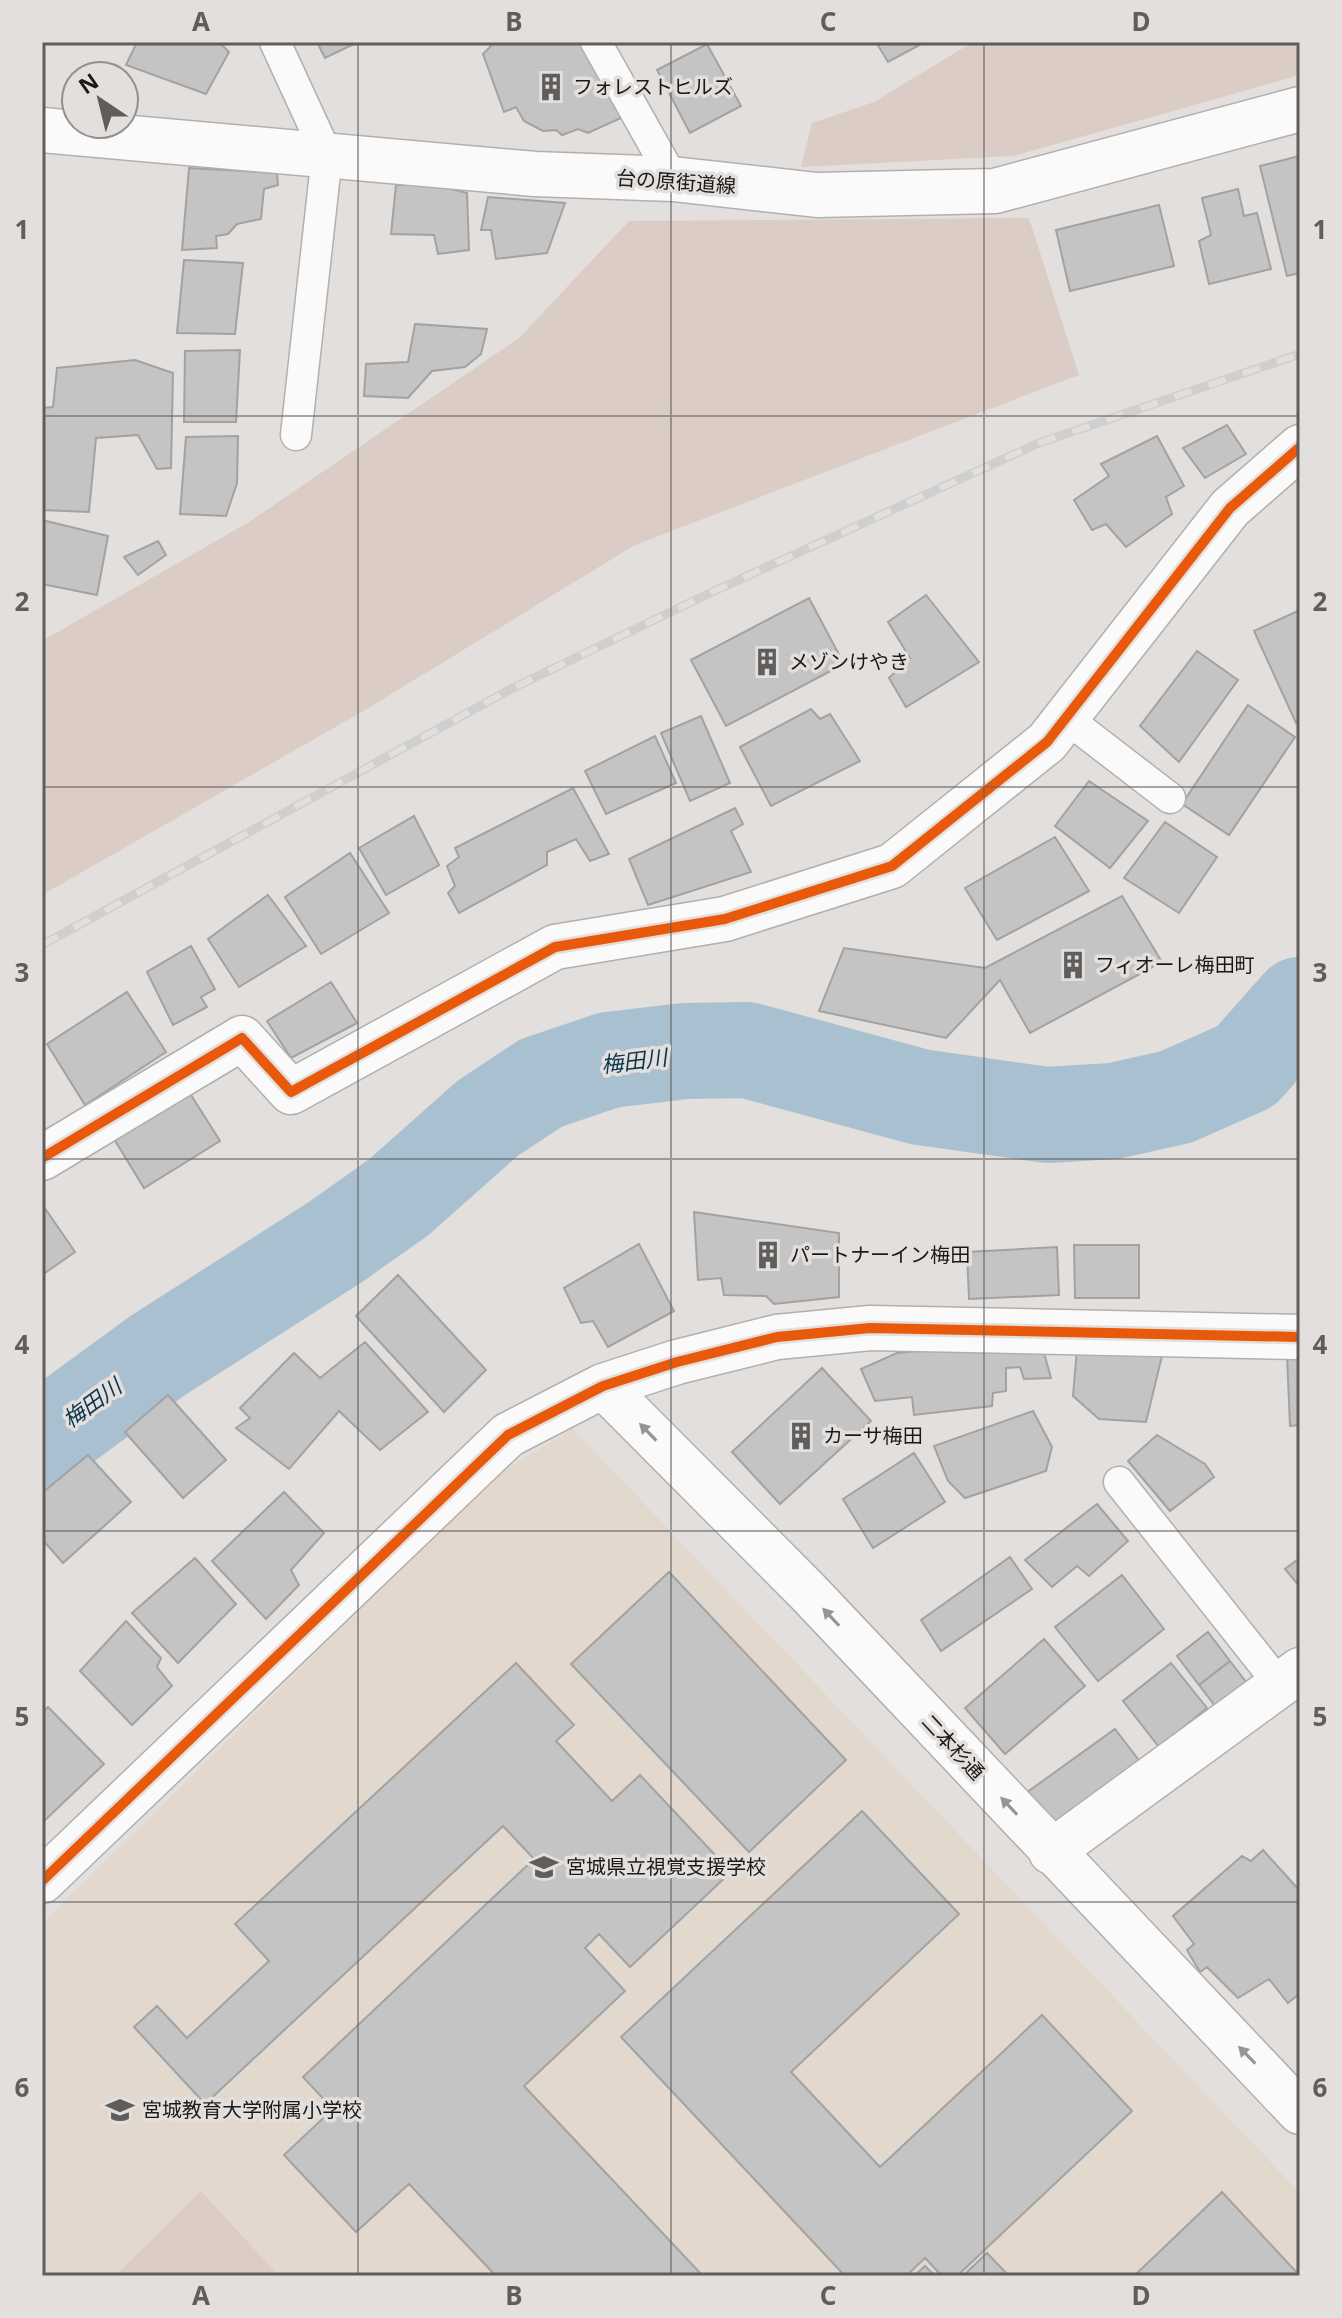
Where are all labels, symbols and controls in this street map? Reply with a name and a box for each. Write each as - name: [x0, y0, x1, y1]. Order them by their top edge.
- text: A: [192, 3, 210, 39]
- text: B: [505, 3, 523, 39]
- text: C: [820, 3, 836, 39]
- text: D: [1131, 3, 1151, 39]
- north arrow: [60, 60, 140, 140]
- text: N: [72, 65, 104, 100]
- building icon: フォレストヒルズ: [536, 72, 566, 102]
- place label: フォレストヒルズ: [573, 73, 733, 100]
- street label: 台の原街道線: [615, 164, 737, 199]
- text: 1: [15, 211, 29, 247]
- text: 1: [1313, 211, 1327, 247]
- text: 2: [15, 583, 30, 619]
- text: 2: [1313, 583, 1328, 619]
- building icon: メゾンけやき: [752, 647, 782, 677]
- place label: メゾンけやき: [789, 648, 909, 675]
- building icon: フィオーレ梅田町: [1058, 950, 1088, 980]
- place label: フィオーレ梅田町: [1095, 951, 1255, 978]
- text: 3: [15, 954, 29, 990]
- text: 3: [1313, 954, 1327, 990]
- water label: 梅田川: [599, 1041, 670, 1079]
- building icon: パートナーイン梅田: [753, 1240, 783, 1270]
- place label: パートナーイン梅田: [790, 1241, 970, 1268]
- text: 4: [15, 1326, 30, 1362]
- text: 4: [1313, 1326, 1328, 1362]
- water label: 梅田川: [56, 1369, 129, 1434]
- building icon: カーサ梅田: [786, 1421, 816, 1451]
- place label: カーサ梅田: [823, 1422, 923, 1449]
- one-way arrow: [639, 1423, 658, 1442]
- one-way arrow: [822, 1608, 840, 1627]
- text: 5: [15, 1698, 29, 1734]
- text: 5: [1313, 1698, 1327, 1734]
- street label: 二本杉通: [916, 1708, 991, 1785]
- one-way arrow: [1000, 1797, 1018, 1816]
- school or university icon: 宮城県立視覚支援学校: [529, 1852, 559, 1882]
- place label: 宮城県立視覚支援学校: [566, 1853, 766, 1880]
- one-way arrow: [1238, 2046, 1256, 2065]
- text: 6: [15, 2069, 30, 2105]
- text: 6: [1313, 2069, 1328, 2105]
- school or university icon: 宮城教育大学附属小学校: [105, 2095, 135, 2125]
- place label: 宮城教育大学附属小学校: [142, 2096, 362, 2123]
- text: A: [192, 2277, 210, 2313]
- text: B: [505, 2277, 523, 2313]
- text: C: [820, 2277, 836, 2313]
- text: D: [1131, 2277, 1151, 2313]

